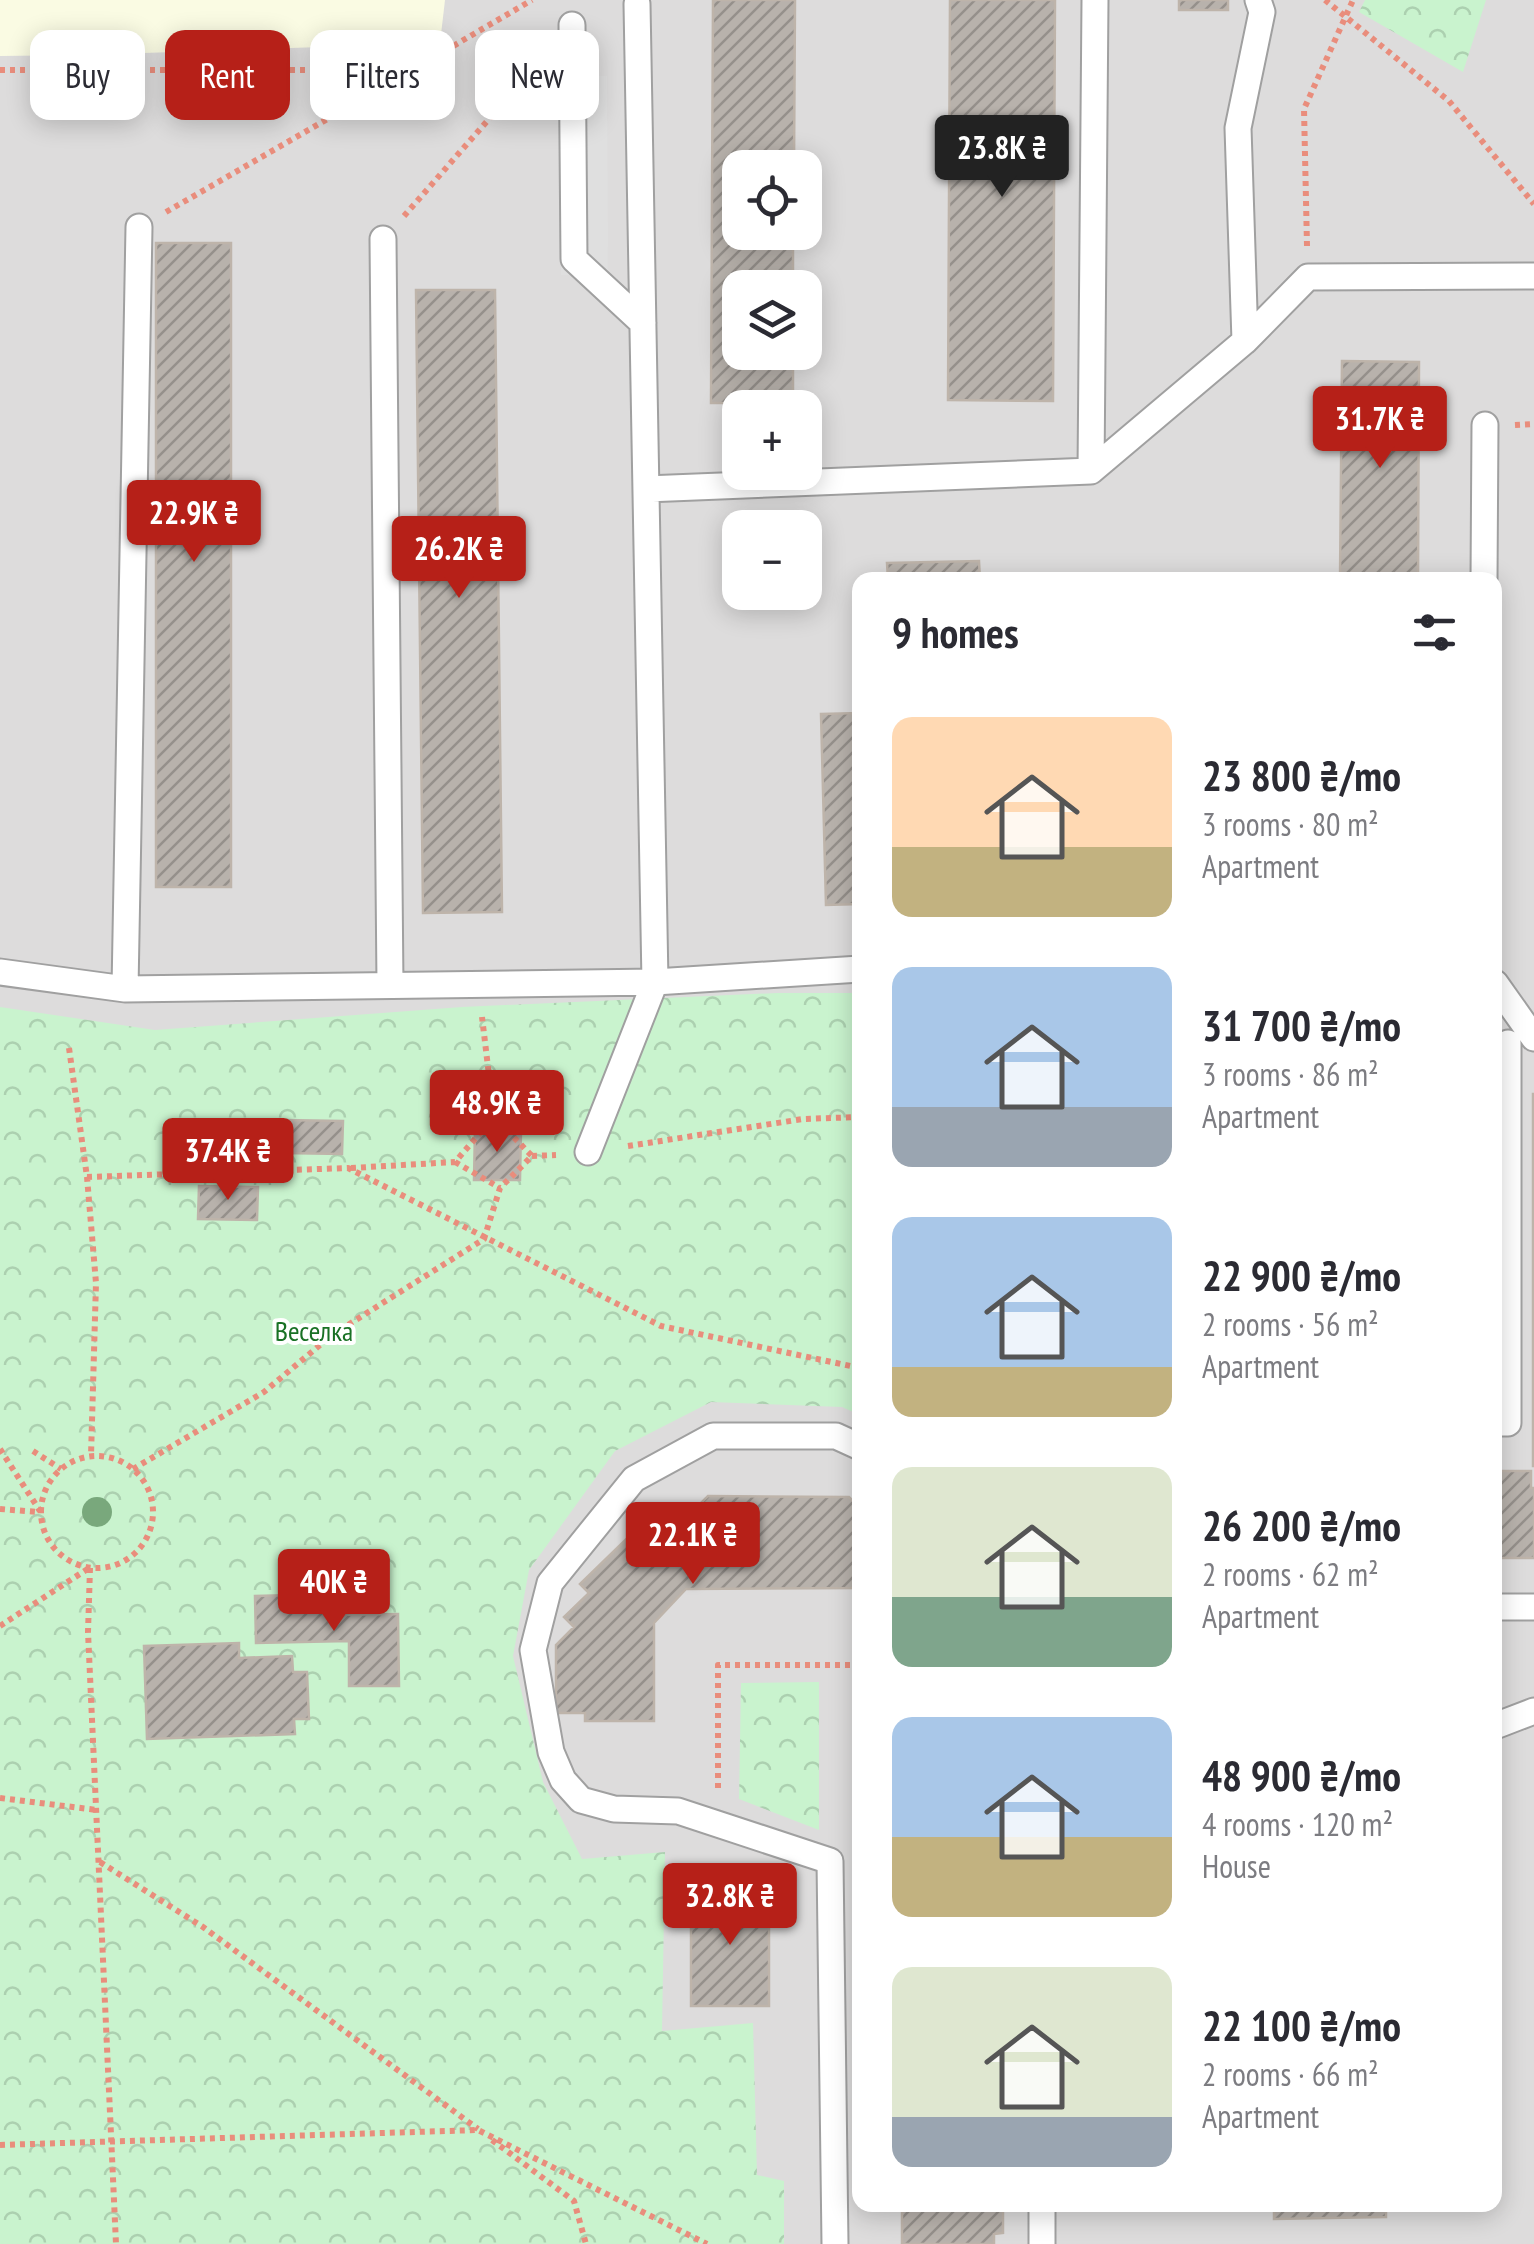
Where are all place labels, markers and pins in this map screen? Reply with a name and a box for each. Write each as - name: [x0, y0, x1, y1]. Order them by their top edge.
- pin: 23.8K ₴: [910, 115, 1094, 200]
- pin: 31.7K ₴: [1288, 386, 1472, 471]
- pin: 22.9K ₴: [102, 480, 286, 565]
- pin: 26.2K ₴: [367, 516, 551, 601]
- pin: 48.9K ₴: [405, 1070, 589, 1155]
- pin: 37.4K ₴: [136, 1118, 320, 1203]
- pin: 22.1K ₴: [601, 1502, 785, 1587]
- pin: 40K ₴: [264, 1549, 404, 1634]
- pin: 32.8K ₴: [638, 1863, 822, 1948]

